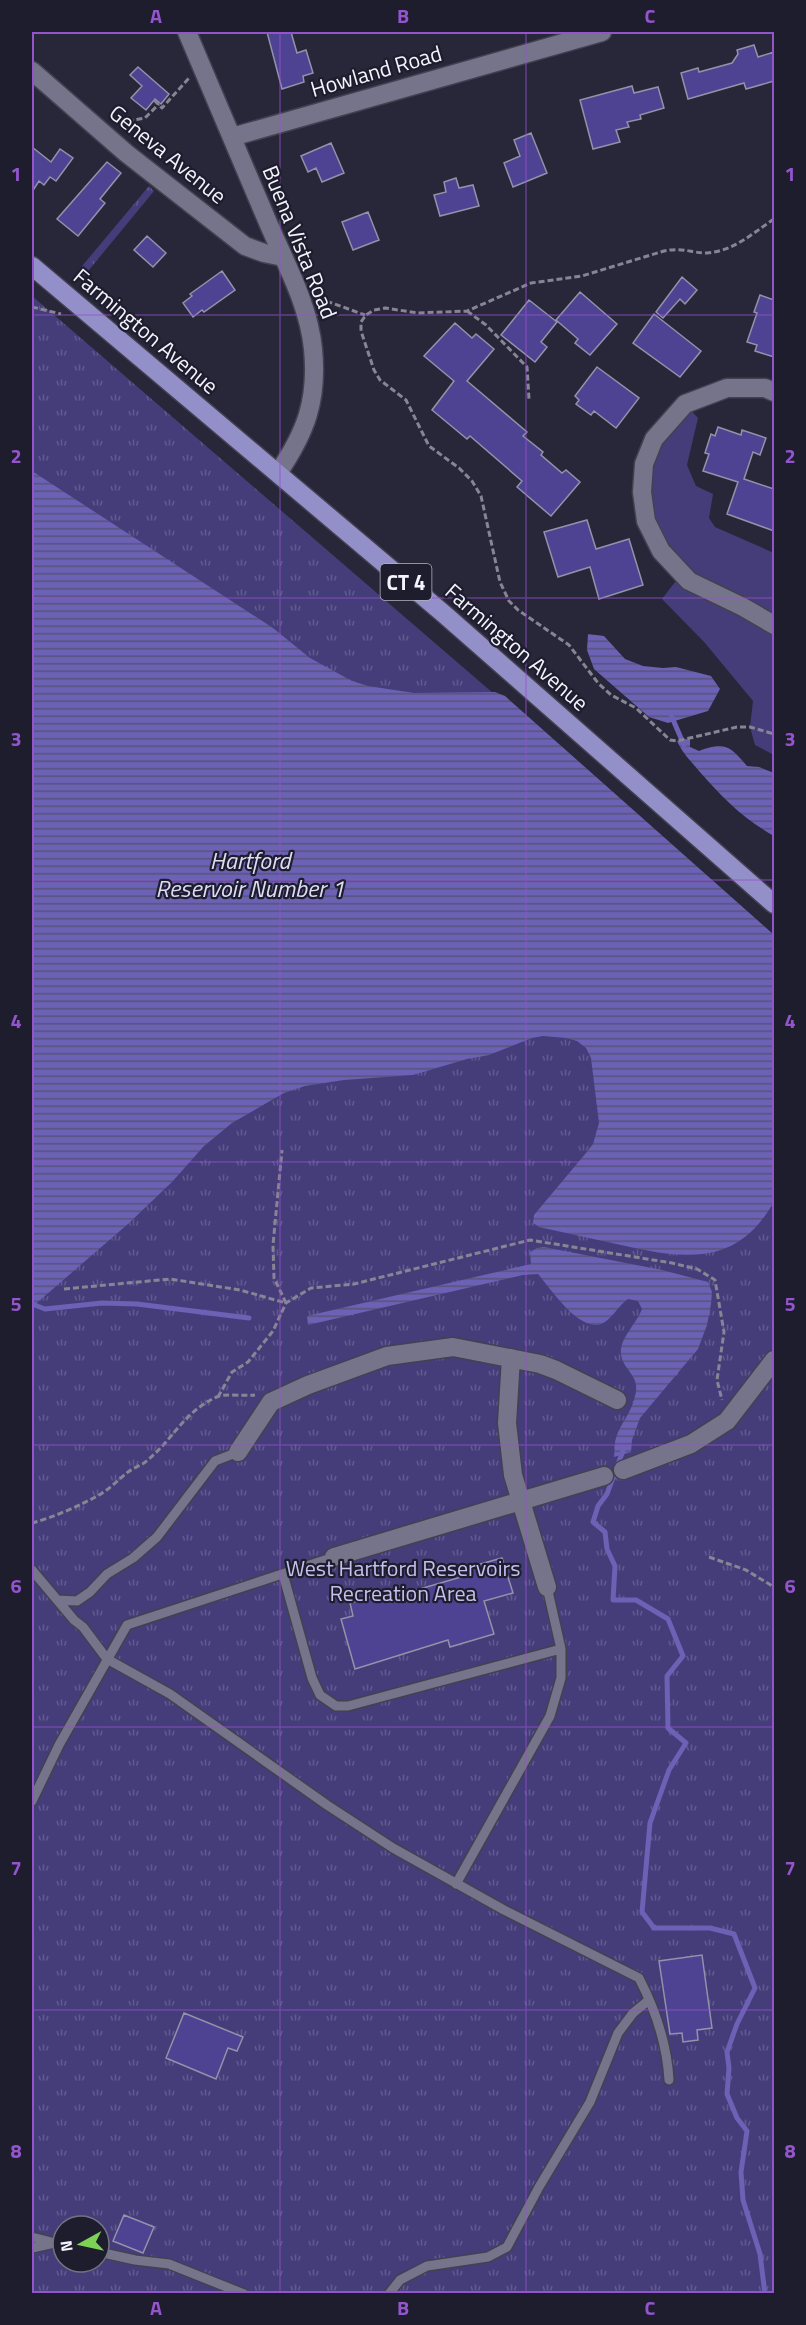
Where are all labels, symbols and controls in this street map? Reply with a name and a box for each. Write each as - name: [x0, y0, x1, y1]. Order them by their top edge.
- text: A: [150, 0, 162, 31]
- text: B: [397, 0, 409, 31]
- text: C: [645, 0, 656, 31]
- street label: Howland Road: [306, 36, 446, 106]
- street label: Geneva Avenue: [102, 96, 234, 212]
- text: 1: [10, 158, 22, 189]
- text: 1: [784, 158, 796, 189]
- street label: Buena Vista Road: [254, 160, 346, 324]
- street label: Farmington Avenue: [66, 260, 226, 402]
- text: 2: [10, 440, 22, 471]
- text: 2: [784, 440, 796, 471]
- road number: CT 4: [380, 564, 432, 600]
- street label: Farmington Avenue: [438, 575, 596, 719]
- text: 3: [10, 723, 22, 754]
- text: 3: [784, 723, 796, 754]
- water label: Hartford Reservoir Number 1: [156, 842, 344, 906]
- text: 4: [10, 1005, 22, 1036]
- text: 4: [784, 1005, 796, 1036]
- text: 5: [10, 1288, 22, 1319]
- text: 5: [784, 1288, 796, 1319]
- park label: West Hartford Reservoirs Recreation Area: [286, 1551, 520, 1610]
- text: 6: [10, 1570, 22, 1601]
- text: 6: [784, 1570, 796, 1601]
- text: 7: [10, 1852, 22, 1883]
- text: 7: [784, 1852, 796, 1883]
- text: 8: [10, 2135, 22, 2166]
- text: 8: [784, 2135, 796, 2166]
- north arrow: [51, 2214, 111, 2274]
- text: N: [53, 2239, 79, 2253]
- text: A: [150, 2292, 162, 2323]
- text: B: [397, 2292, 409, 2323]
- text: C: [645, 2292, 656, 2323]

